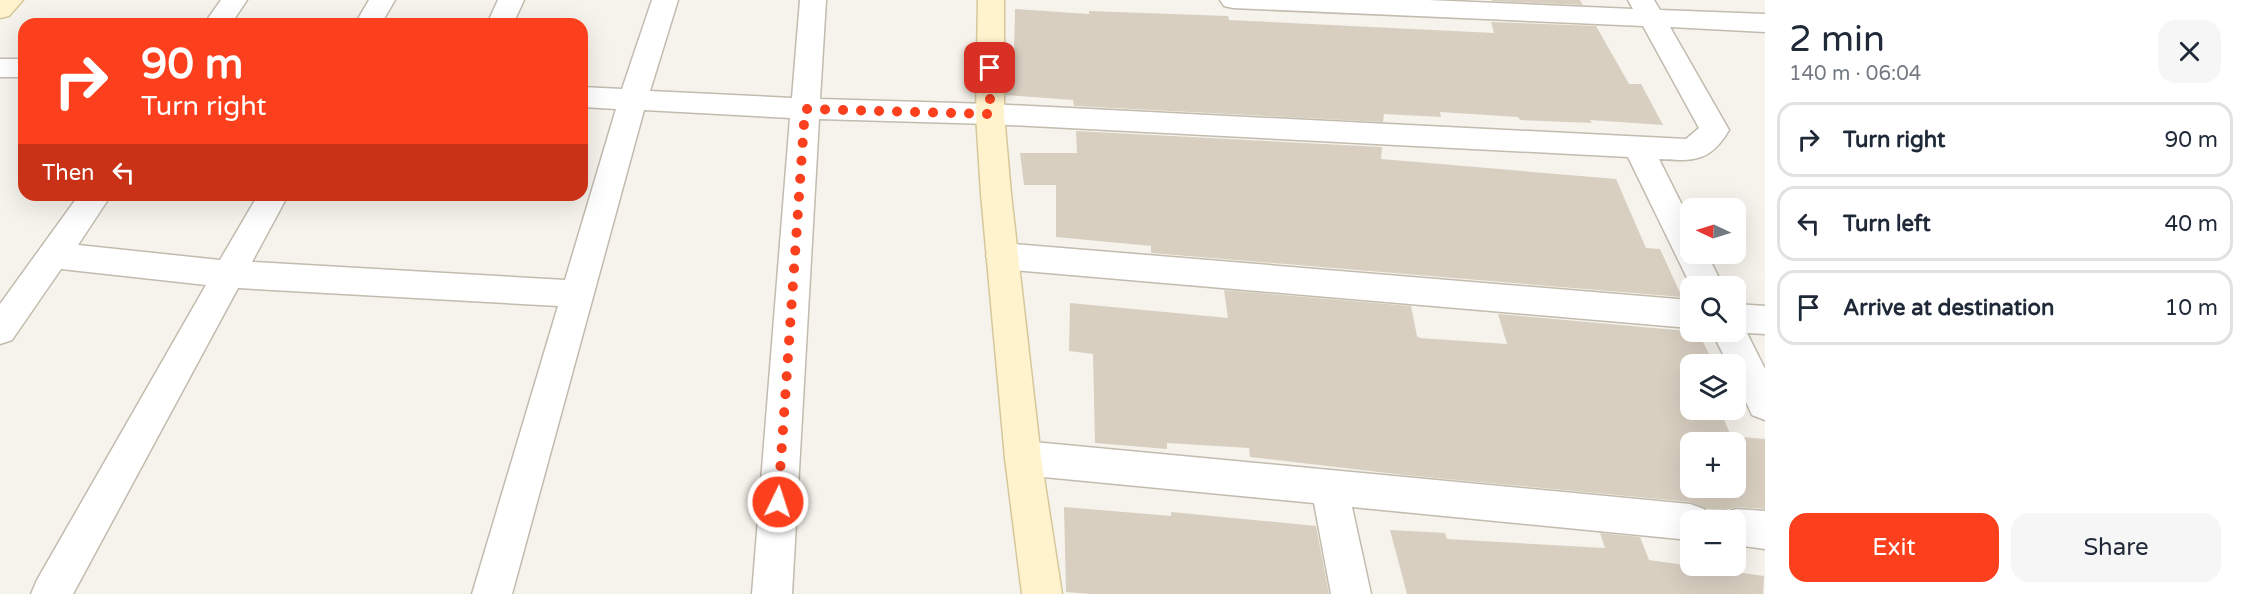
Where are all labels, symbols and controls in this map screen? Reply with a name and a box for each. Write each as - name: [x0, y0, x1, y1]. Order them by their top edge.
- text: 2 min: [1789, 18, 1885, 61]
- button: close: [2158, 20, 2221, 83]
- text: 90 m: [141, 39, 243, 90]
- icon: right: [42, 42, 120, 120]
- pin: [964, 42, 1015, 93]
- icon: arrive: [973, 51, 1006, 84]
- text: 140 m · 06:04: [1789, 62, 1921, 86]
- text: Turn right: [141, 90, 267, 123]
- icon: right: [1792, 123, 1825, 156]
- text: Turn right: [1843, 127, 1945, 153]
- text: 90 m: [2164, 127, 2218, 153]
- icon: left: [107, 156, 140, 189]
- text: Then: [42, 160, 95, 186]
- north arrow: [1680, 198, 1746, 264]
- map controls: [1680, 198, 1746, 576]
- icon: left: [1792, 207, 1825, 240]
- text: Turn left: [1843, 211, 1931, 237]
- text: 40 m: [2164, 211, 2218, 237]
- button: search: [1680, 276, 1746, 342]
- icon: arrive: [1792, 291, 1825, 324]
- text: Arrive at destination: [1843, 295, 2054, 321]
- text: 10 m: [2164, 295, 2218, 321]
- button: layers: [1680, 354, 1746, 420]
- button: +: [1680, 432, 1746, 498]
- position arrow: [746, 470, 810, 534]
- button: −: [1680, 510, 1746, 576]
- button: Exit: [1789, 513, 1999, 582]
- button: Share: [2011, 513, 2221, 582]

